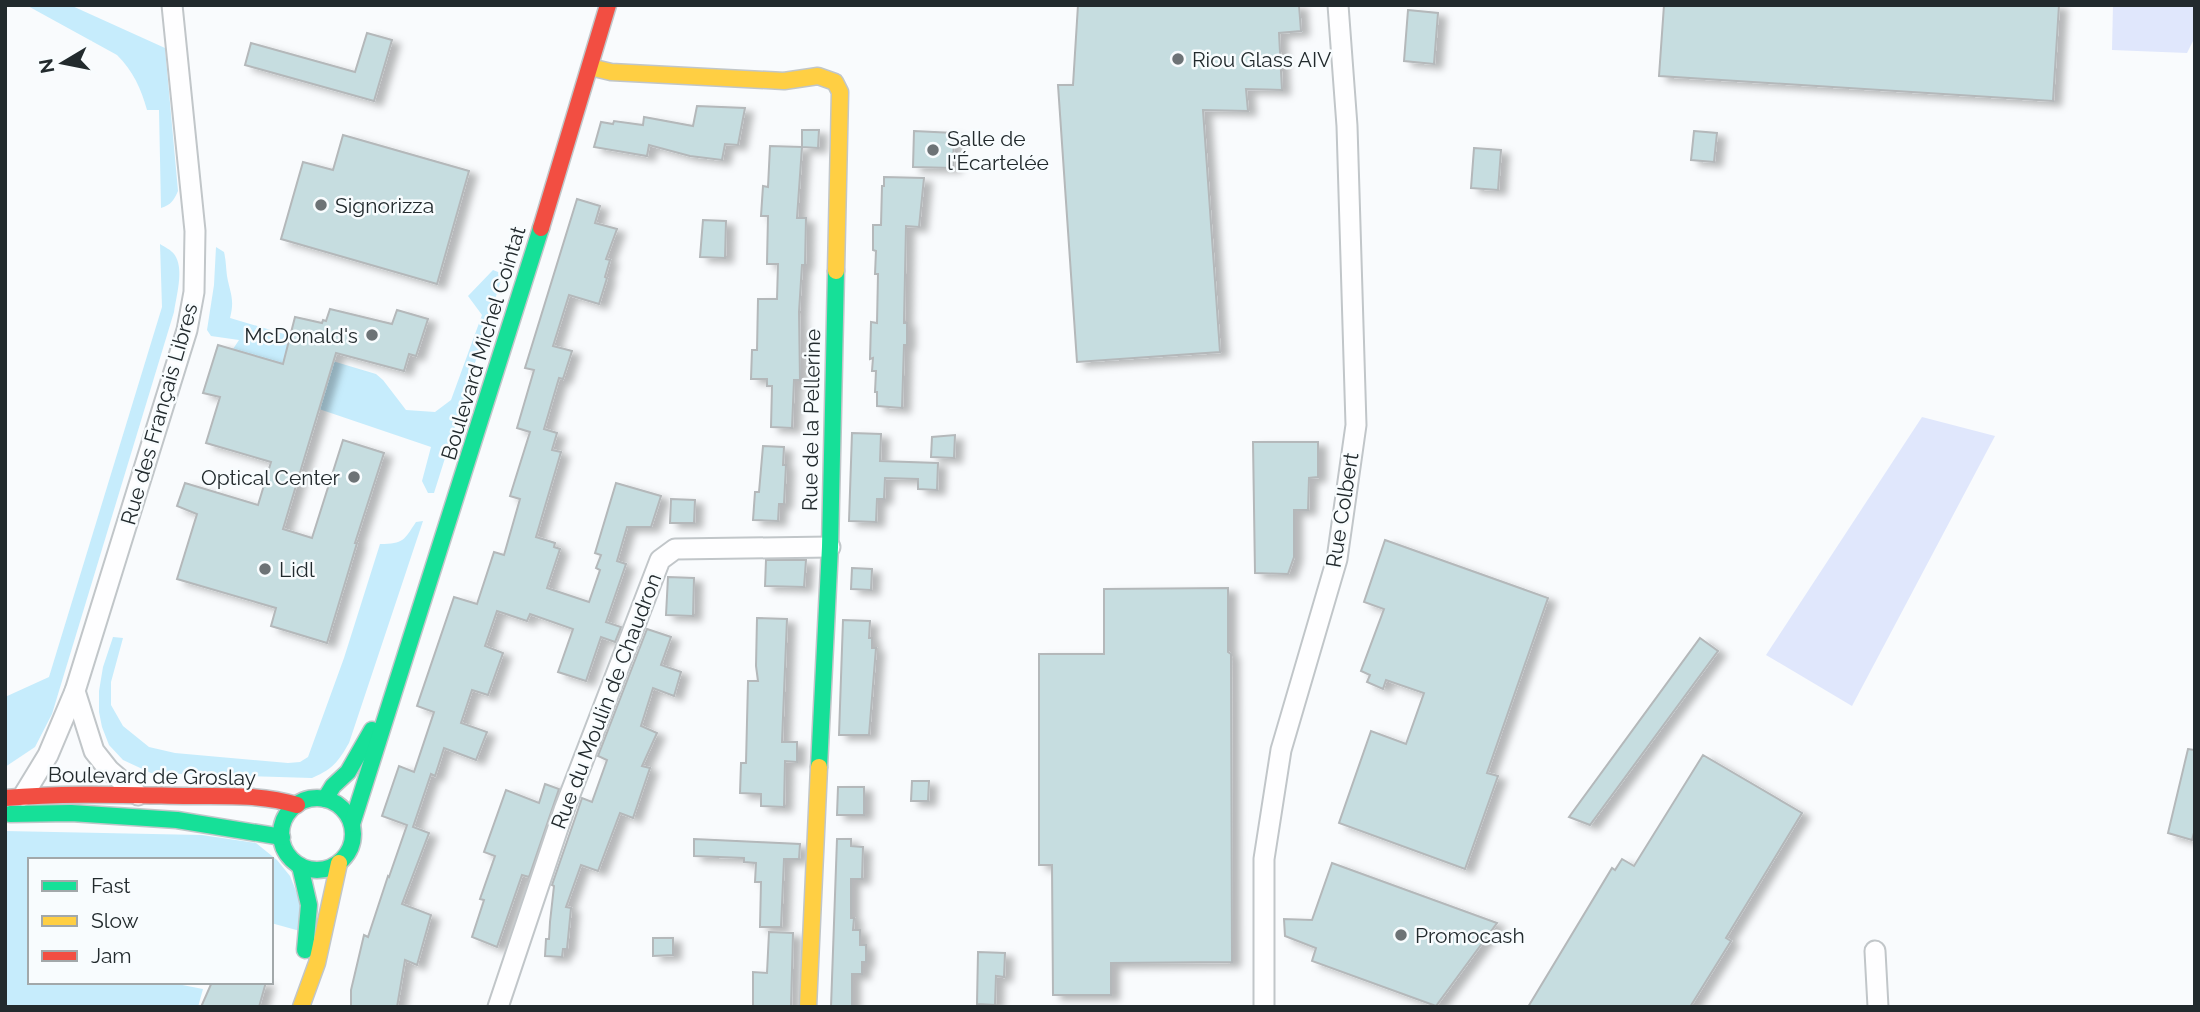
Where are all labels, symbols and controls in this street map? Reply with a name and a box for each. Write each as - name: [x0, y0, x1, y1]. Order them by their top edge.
- north arrow: [28, 28, 98, 98]
- place label: Riou Glass AIV: [1192, 47, 1331, 72]
- marker: Riou Glass AIV: [1170, 51, 1186, 67]
- text: N: [34, 57, 58, 75]
- place label: Salle de l'Écartelée: [947, 126, 1049, 175]
- marker: Salle de l'Écartelée: [925, 142, 941, 158]
- place label: Signorizza: [335, 193, 434, 218]
- marker: Signorizza: [313, 197, 329, 213]
- street label: Boulevard Michel Cointat: [436, 223, 530, 463]
- street label: Rue des Français Libres: [115, 300, 203, 528]
- place label: McDonald's: [244, 323, 358, 348]
- marker: McDonald's: [364, 327, 380, 343]
- street label: Rue de la Pellerine: [797, 329, 825, 511]
- street label: Rue Colbert: [1321, 451, 1363, 569]
- place label: Optical Center: [201, 465, 341, 490]
- marker: Optical Center: [346, 469, 362, 485]
- place label: Lidl: [279, 557, 315, 582]
- marker: Lidl: [257, 561, 273, 577]
- street label: Rue du Moulin de Chaudron: [546, 570, 666, 832]
- street label: Boulevard de Groslay: [48, 762, 256, 790]
- legend: [28, 858, 273, 984]
- text: Fast: [91, 873, 131, 898]
- text: Slow: [91, 908, 139, 933]
- place label: Promocash: [1415, 923, 1525, 948]
- marker: Promocash: [1393, 927, 1409, 943]
- text: Jam: [91, 943, 132, 968]

